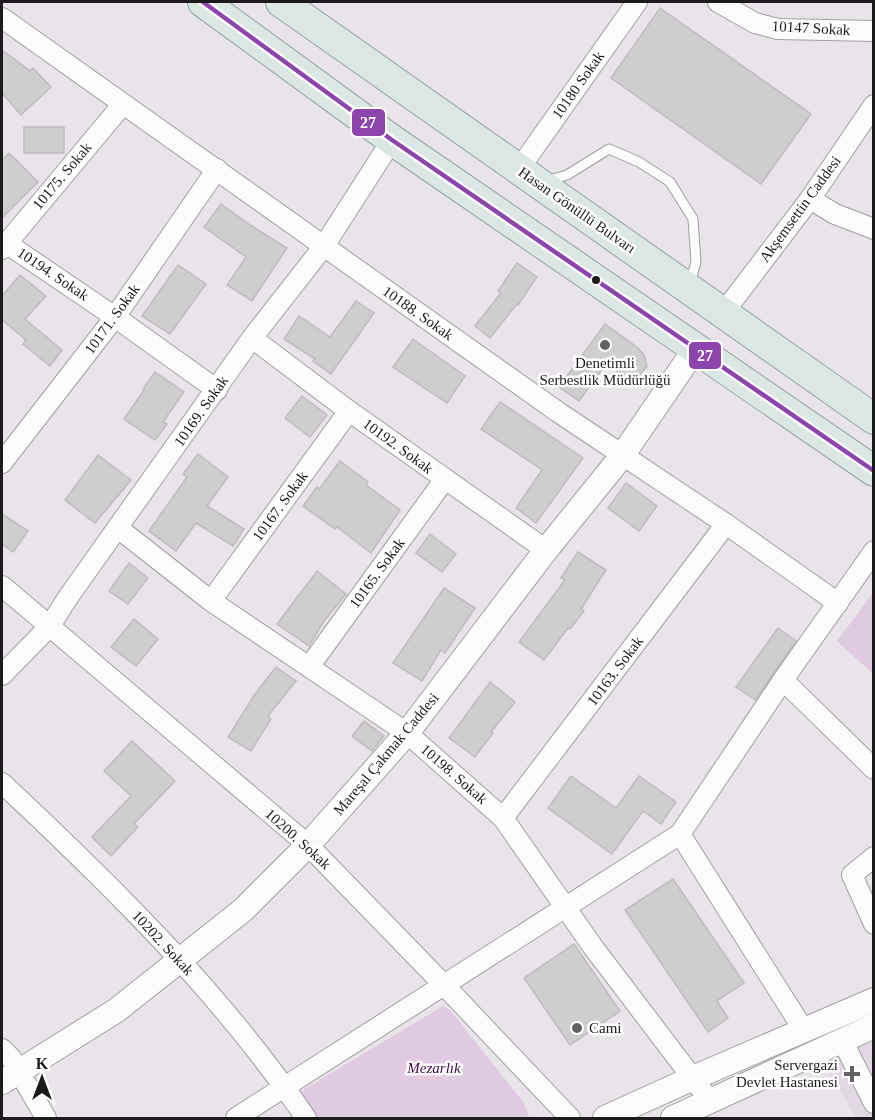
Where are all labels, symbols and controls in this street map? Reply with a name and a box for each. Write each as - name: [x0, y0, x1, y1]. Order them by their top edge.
- street label: 10147 Sokak: [771, 18, 851, 38]
- street label: 10180 Sokak: [549, 48, 607, 122]
- line badge: 27: [351, 108, 386, 137]
- text: 27: [360, 114, 376, 131]
- street label: 10175. Sokak: [29, 139, 95, 213]
- street label: Akşemsettin Caddesi: [756, 153, 844, 265]
- street label: Hasan Gönüllü Bulvarı: [515, 164, 639, 256]
- street label: 10194. Sokak: [14, 244, 92, 304]
- unlabelled marker: [590, 274, 602, 286]
- street label: 10171. Sokak: [81, 281, 143, 357]
- street label: 10188. Sokak: [380, 283, 457, 344]
- marker: Denetimli Serbestlik Müdürlüğü: [598, 338, 612, 352]
- line badge: 27: [688, 341, 722, 370]
- text: 27: [697, 347, 713, 364]
- place label: Denetimli Serbestlik Müdürlüğü: [539, 355, 671, 388]
- street label: 10169. Sokak: [171, 372, 232, 449]
- street label: 10192. Sokak: [360, 415, 436, 477]
- street label: 10167. Sokak: [249, 468, 311, 544]
- street label: 10165. Sokak: [346, 535, 408, 611]
- street label: 10163. Sokak: [584, 633, 647, 709]
- street label: Mareşal Çakmak Caddesi: [330, 690, 442, 818]
- street label: 10198. Sokak: [418, 741, 491, 807]
- street label: 10200. Sokak: [262, 805, 334, 873]
- street label: 10202. Sokak: [129, 907, 197, 979]
- place label: Cami: [589, 1020, 622, 1036]
- marker: Cami: [570, 1021, 584, 1035]
- north arrow: [12, 1048, 72, 1108]
- text: K: [36, 1055, 49, 1072]
- place label: Servergazi Devlet Hastanesi: [736, 1057, 838, 1090]
- park label: Mezarlık: [406, 1060, 461, 1076]
- marker: Servergazi Devlet Hastanesi: [843, 1065, 861, 1083]

